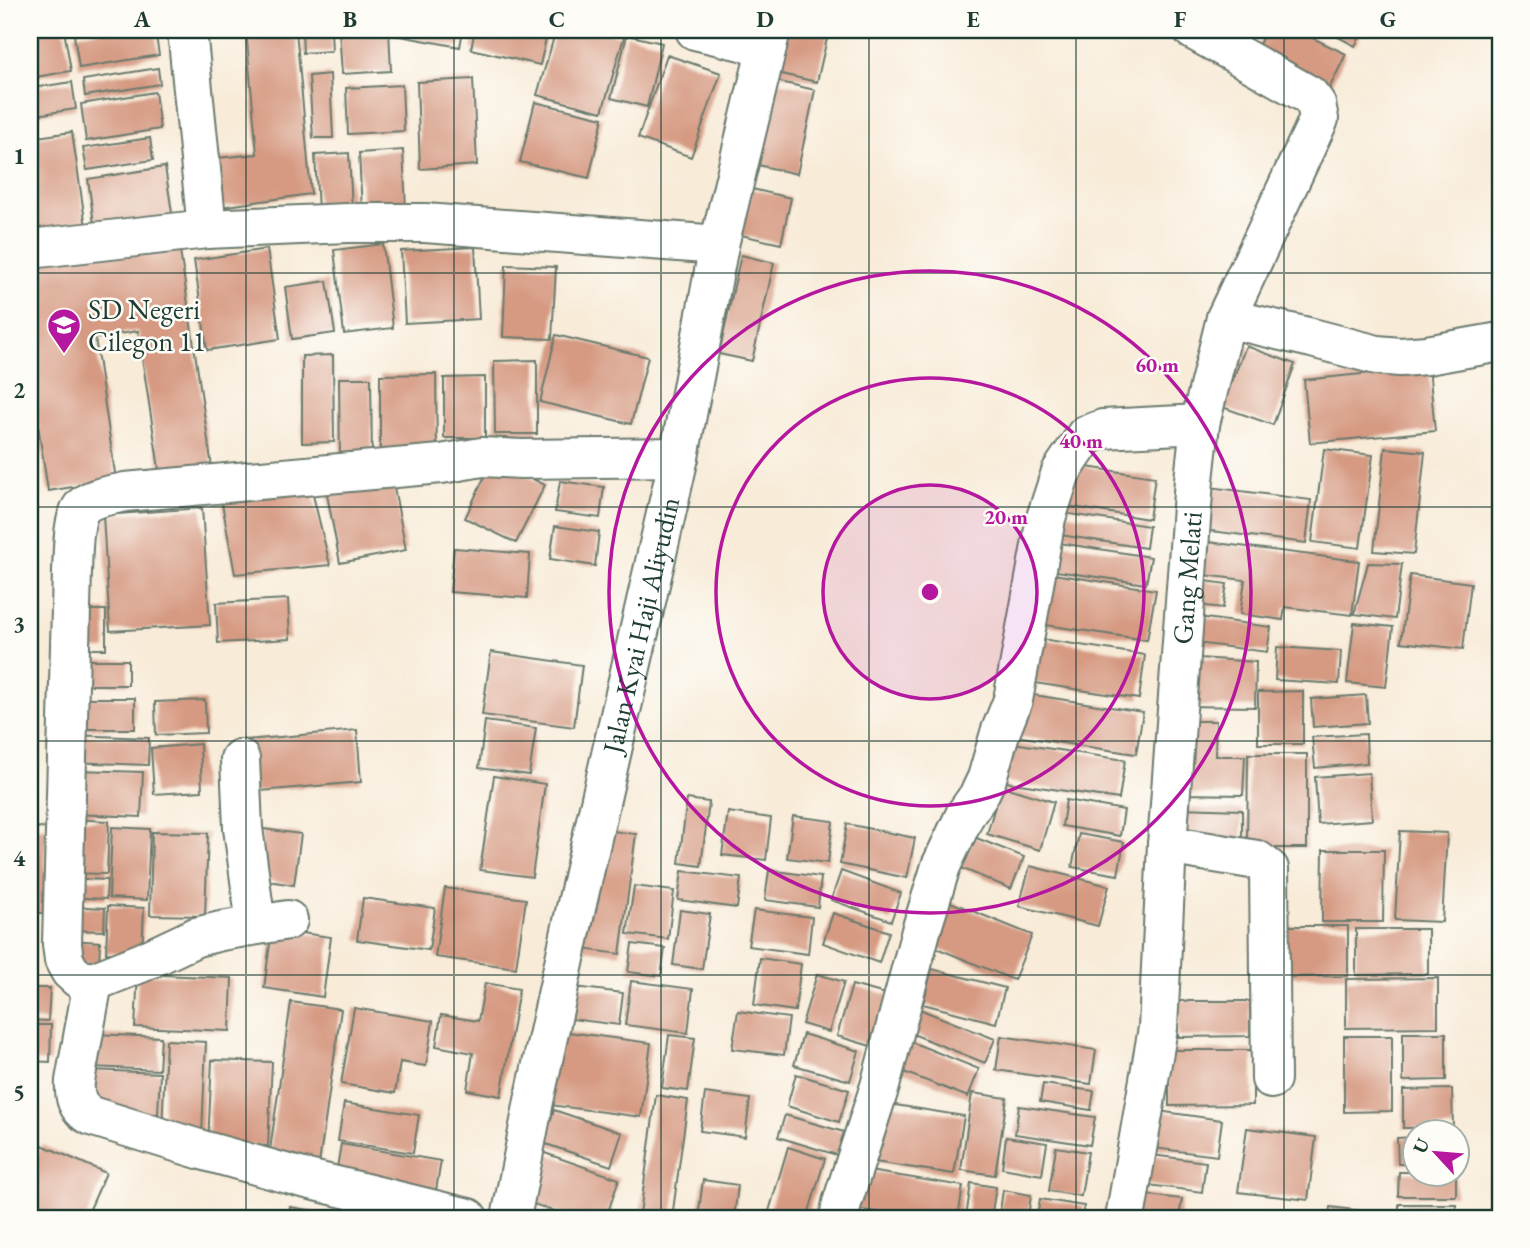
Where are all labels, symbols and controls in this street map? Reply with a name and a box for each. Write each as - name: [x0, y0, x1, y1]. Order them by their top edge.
- text: A: [133, 4, 151, 34]
- text: B: [343, 4, 357, 34]
- text: C: [549, 4, 565, 34]
- text: D: [756, 4, 774, 34]
- text: E: [966, 4, 980, 34]
- text: F: [1174, 4, 1187, 34]
- text: G: [1380, 4, 1396, 34]
- text: 1: [13, 141, 25, 171]
- place label: SD Negeri Cilegon 11: [88, 291, 206, 359]
- school or university icon: SD Negeri Cilegon 11: [45, 306, 83, 355]
- text: 60 m: [1135, 351, 1179, 378]
- text: 2: [13, 375, 25, 405]
- text: 40 m: [1059, 427, 1103, 454]
- street label: Jalan Kyai Haji Aliyudin: [593, 493, 687, 759]
- text: 20 m: [984, 503, 1028, 530]
- street label: Gang Melati: [1164, 510, 1210, 646]
- centre of rings: [918, 580, 942, 604]
- text: 3: [13, 609, 25, 639]
- text: 4: [13, 843, 26, 873]
- text: 5: [13, 1077, 25, 1107]
- north arrow: [1400, 1118, 1470, 1188]
- text: U: [1407, 1134, 1436, 1158]

